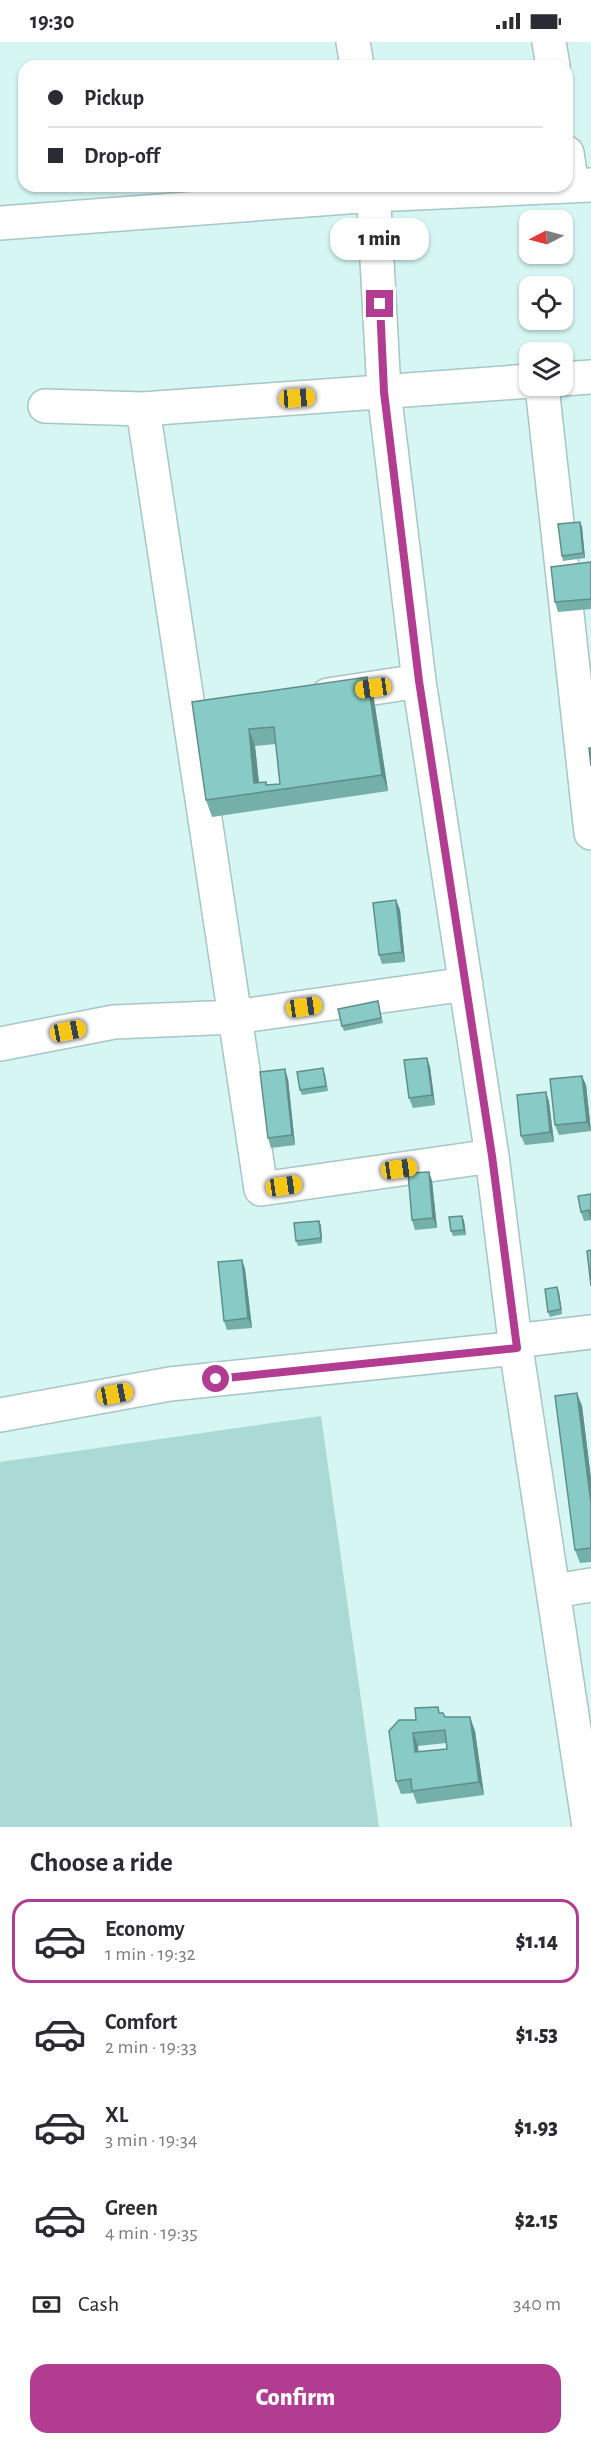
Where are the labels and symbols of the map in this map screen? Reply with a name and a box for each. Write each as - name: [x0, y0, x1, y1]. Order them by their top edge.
- north arrow: [519, 210, 573, 264]
- callout: 1 min: [330, 217, 430, 259]
- route end: [366, 290, 393, 317]
- car: [278, 388, 316, 408]
- car: [354, 677, 392, 699]
- car: [285, 996, 323, 1018]
- car: [49, 1019, 87, 1043]
- car: [380, 1158, 418, 1180]
- car: [265, 1175, 303, 1197]
- route start: [202, 1365, 229, 1392]
- car: [96, 1382, 134, 1406]

